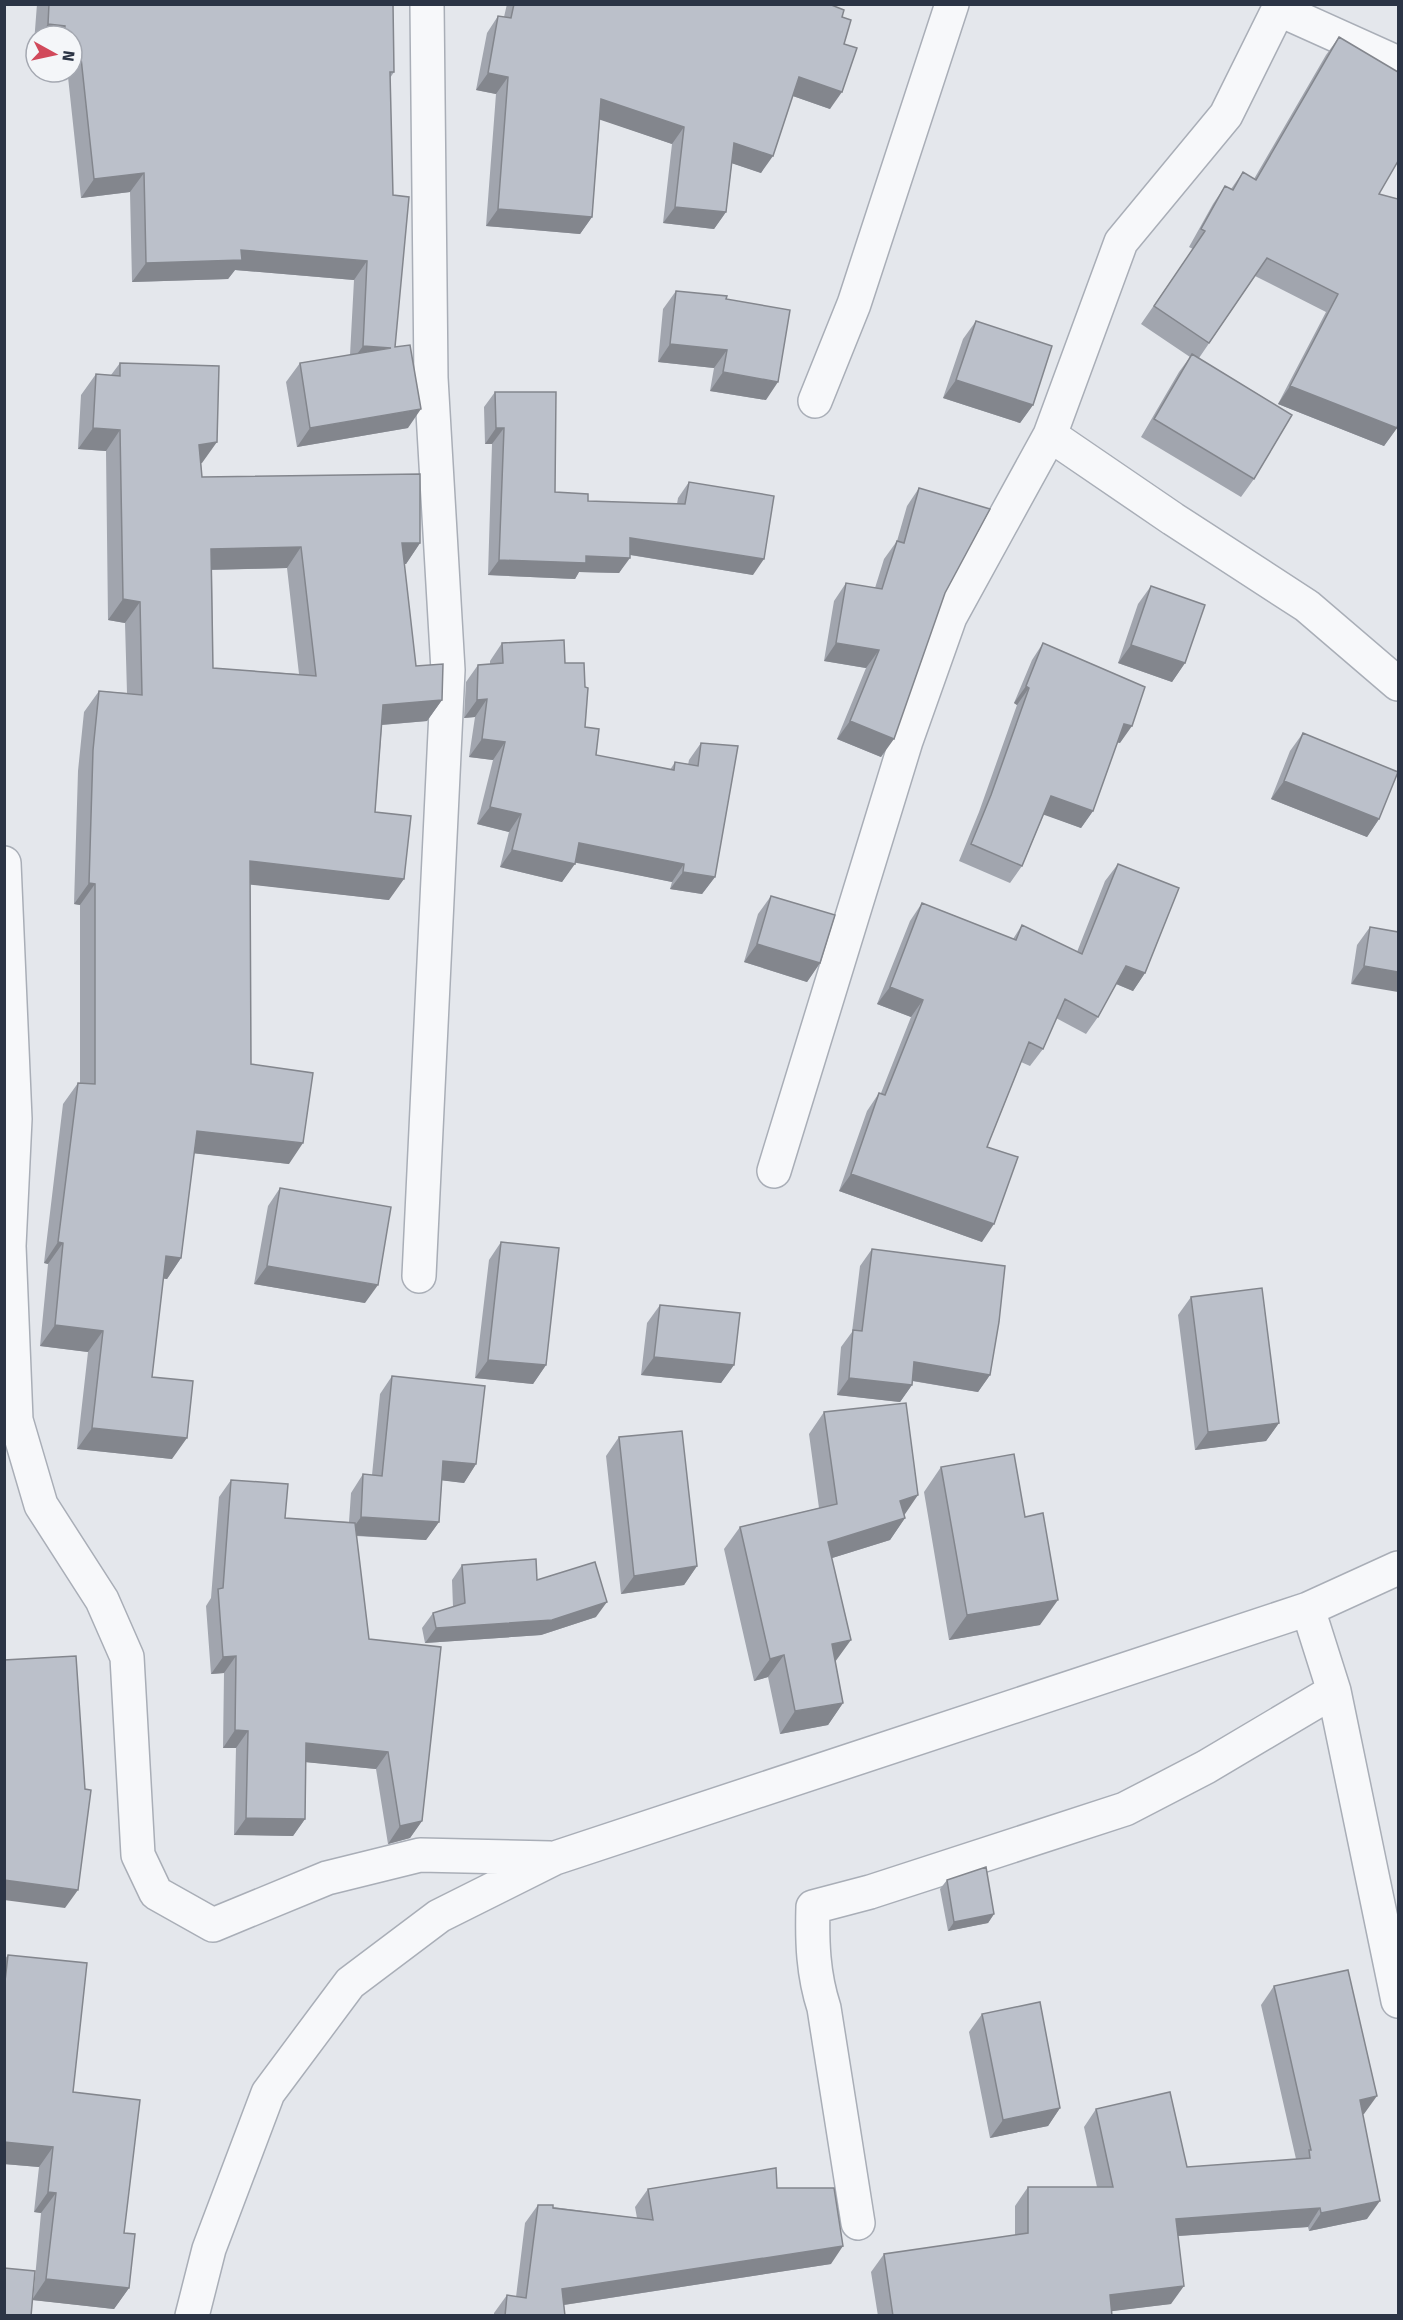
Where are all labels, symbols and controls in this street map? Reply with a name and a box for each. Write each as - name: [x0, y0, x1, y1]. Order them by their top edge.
- north arrow: [24, 24, 84, 84]
- text: N: [58, 49, 79, 63]

